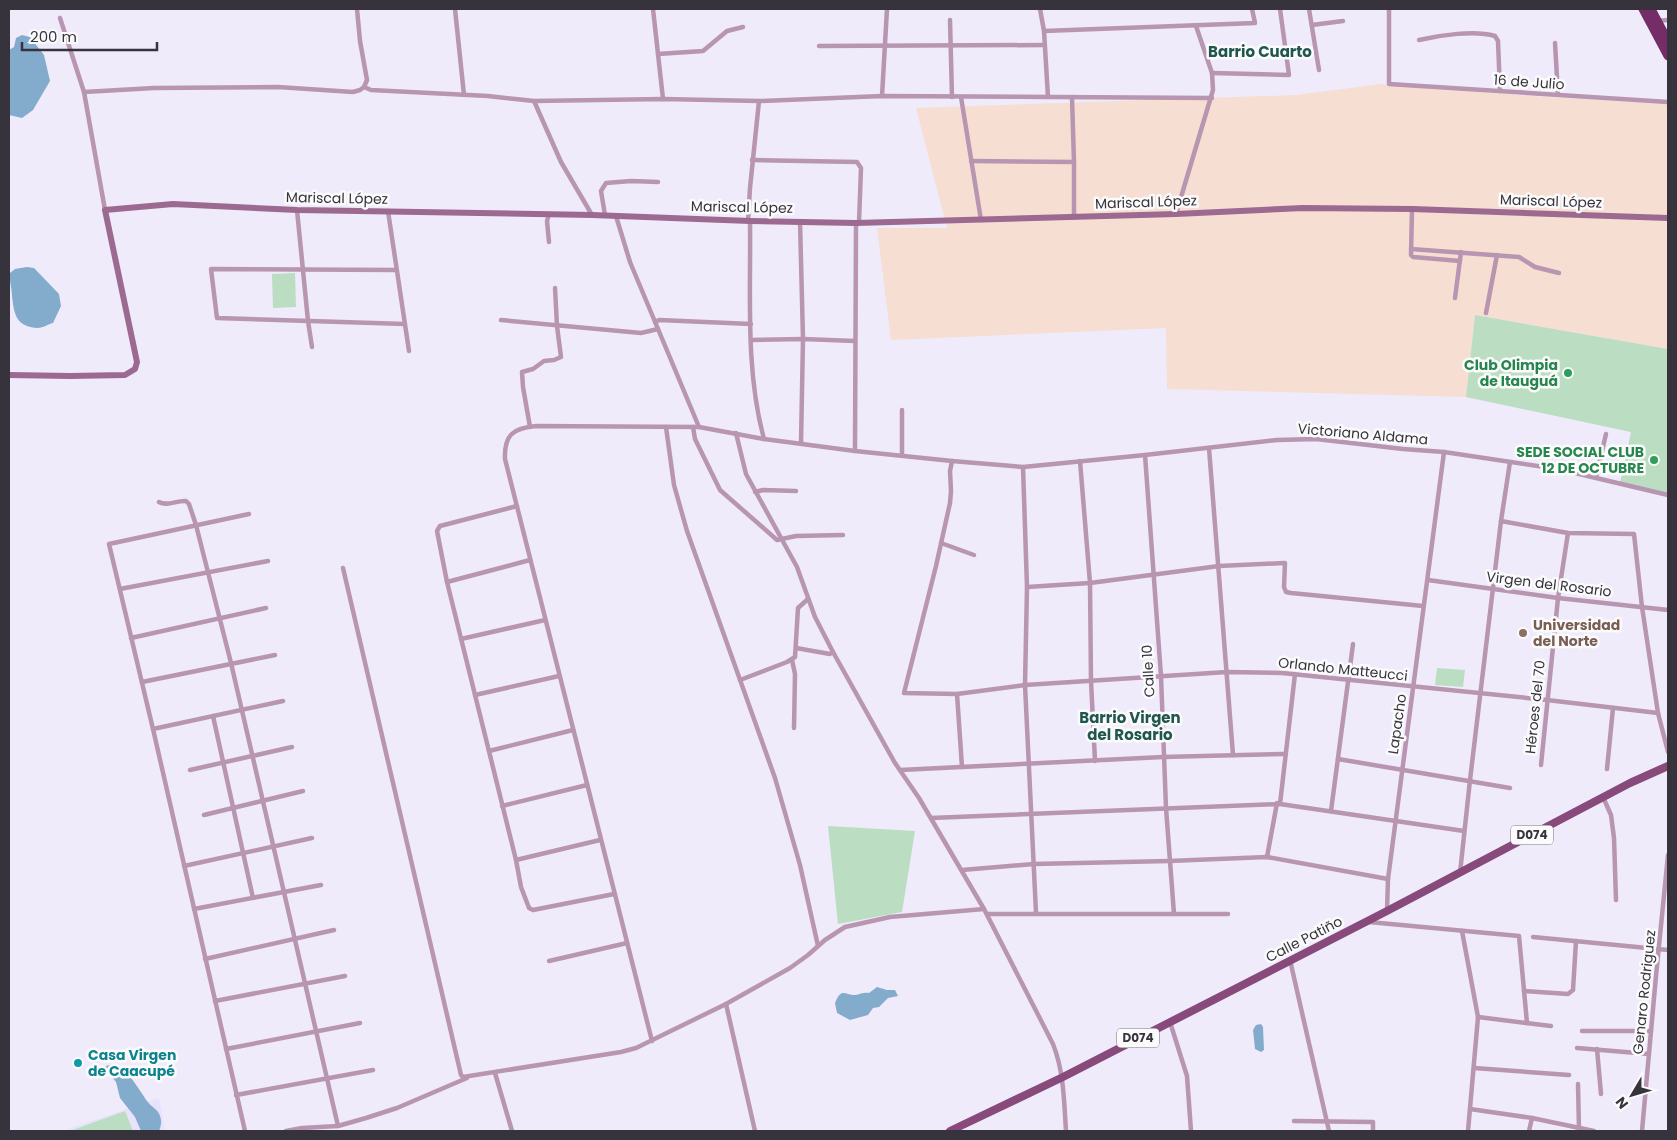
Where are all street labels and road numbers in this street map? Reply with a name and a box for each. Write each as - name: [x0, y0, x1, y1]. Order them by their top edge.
- street label: 16 de Julio: [1493, 70, 1565, 94]
- street label: Mariscal López: [286, 187, 388, 209]
- street label: Mariscal López: [1500, 189, 1602, 213]
- street label: Mariscal López: [1095, 190, 1197, 214]
- street label: Mariscal López: [691, 196, 793, 218]
- street label: Victoriano Aldama: [1297, 418, 1429, 450]
- street label: Virgen del Rosario: [1485, 566, 1613, 602]
- street label: Calle 10: [1137, 644, 1159, 698]
- street label: Orlando Matteucci: [1277, 652, 1409, 686]
- street label: Héroes del 70: [1520, 659, 1550, 755]
- street label: Lapacho: [1383, 692, 1411, 756]
- road number: D074: [1511, 826, 1553, 844]
- street label: Calle Patiño: [1262, 911, 1346, 967]
- street label: Genaro Rodriguez: [1628, 929, 1660, 1055]
- road number: D074: [1117, 1028, 1159, 1048]

